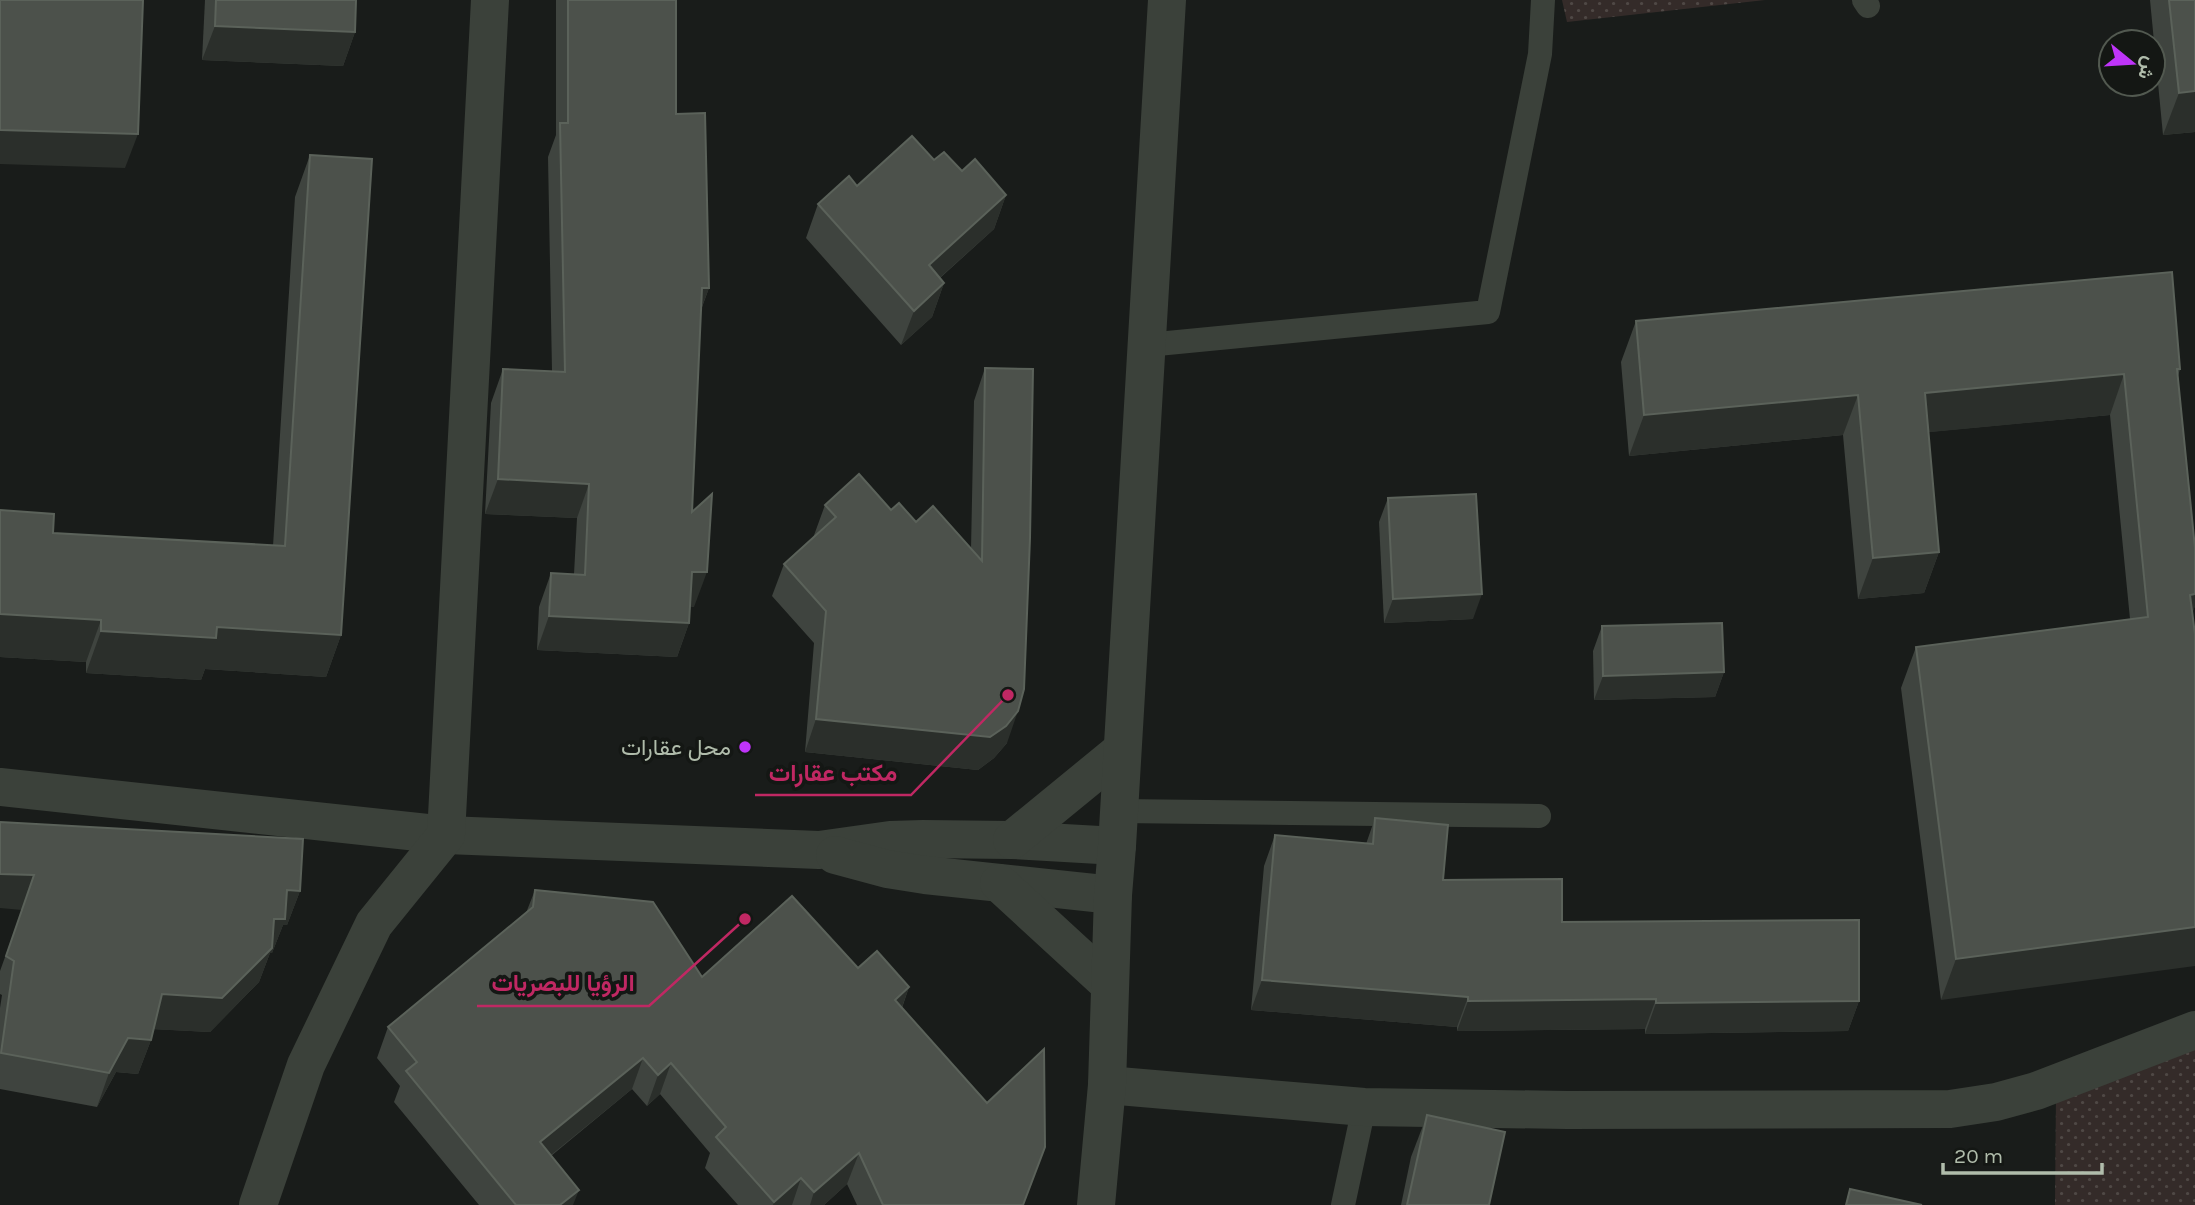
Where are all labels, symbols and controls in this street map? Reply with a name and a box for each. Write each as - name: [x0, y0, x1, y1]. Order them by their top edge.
- north arrow: [2097, 28, 2167, 98]
- text: ش: [2133, 54, 2161, 82]
- place label: محل عقارات: [621, 734, 731, 762]
- marker: محل عقارات: [737, 739, 753, 755]
- callout: مكتب عقارات: [755, 750, 911, 795]
- text: مكتب عقارات: [769, 759, 897, 788]
- callout: الرؤيا للبصريات: [477, 961, 649, 1006]
- text: الرؤيا للبصريات: [491, 969, 635, 998]
- scale bar: [1943, 1132, 2102, 1176]
- text: 20 m: [1954, 1144, 2003, 1168]

